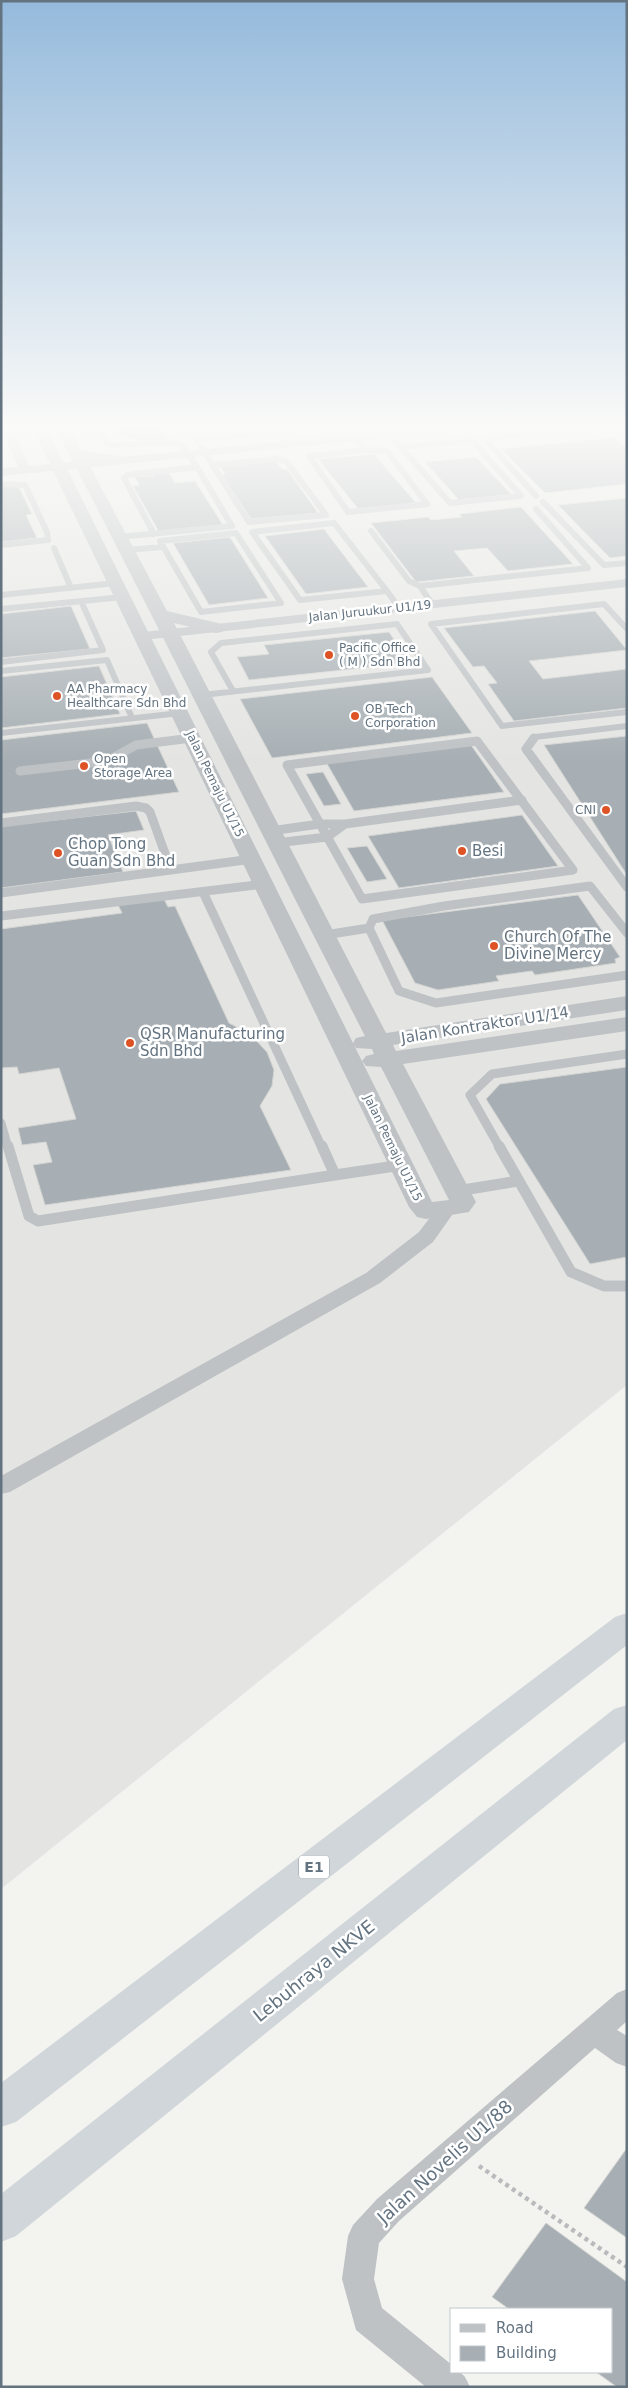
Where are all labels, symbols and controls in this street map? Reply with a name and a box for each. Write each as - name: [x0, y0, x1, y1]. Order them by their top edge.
- street label: Jalan Juruukur U1/19: [307, 598, 432, 624]
- place label: Pacific Office ( M ) Sdn Bhd: [339, 641, 420, 669]
- marker: Pacific Office ( M ) Sdn Bhd: [323, 649, 335, 661]
- place label: AA Pharmacy Healthcare Sdn Bhd: [67, 682, 186, 710]
- marker: AA Pharmacy Healthcare Sdn Bhd: [51, 690, 63, 702]
- place label: OB Tech Corporation: [365, 702, 436, 730]
- marker: OB Tech Corporation: [349, 710, 361, 722]
- street label: Jalan Pemaju U1/15: [183, 728, 247, 840]
- place label: Open Storage Area: [94, 752, 172, 780]
- marker: Open Storage Area: [78, 760, 90, 772]
- place label: CNI: [575, 803, 596, 817]
- marker: CNI: [600, 804, 612, 816]
- place label: Chop Tong Guan Sdn Bhd: [68, 835, 175, 870]
- place label: Besi: [472, 842, 504, 860]
- marker: Besi: [456, 845, 468, 857]
- marker: Chop Tong Guan Sdn Bhd: [52, 847, 64, 859]
- place label: Church Of The Divine Mercy: [504, 928, 612, 963]
- marker: Church Of The Divine Mercy: [488, 940, 500, 952]
- street label: Jalan Kontraktor U1/14: [399, 1003, 570, 1047]
- place label: QSR Manufacturing Sdn Bhd: [140, 1025, 285, 1060]
- marker: QSR Manufacturing Sdn Bhd: [124, 1037, 136, 1049]
- street label: Jalan Pemaju U1/15: [361, 1092, 425, 1204]
- road number: E1: [299, 1855, 329, 1878]
- street label: Lebuhraya NKVE: [249, 1915, 379, 2026]
- street label: Jalan Novelis U1/88: [372, 2095, 516, 2228]
- legend: [450, 2308, 613, 2373]
- text: Road: [496, 2319, 534, 2337]
- text: Building: [496, 2344, 557, 2362]

